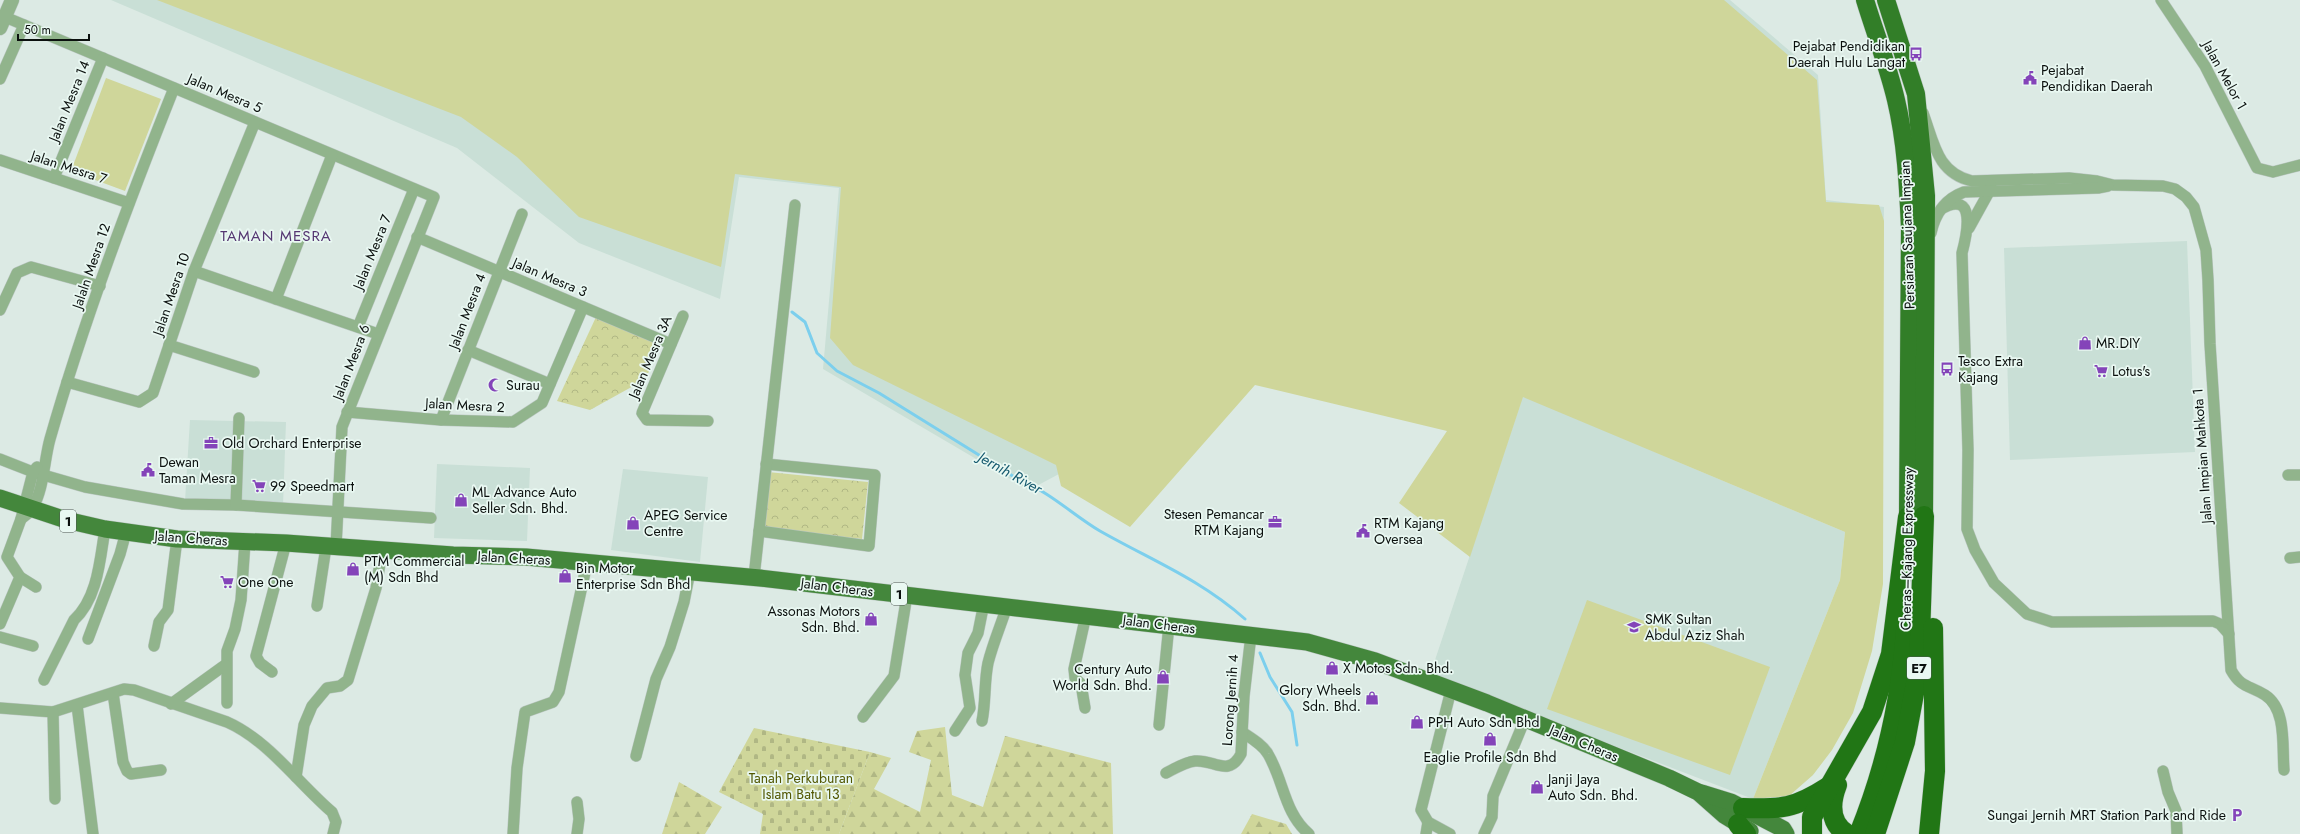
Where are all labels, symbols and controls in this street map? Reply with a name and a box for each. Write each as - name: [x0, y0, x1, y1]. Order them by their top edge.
- scale bar: [18, 16, 89, 42]
- text: 50 m: [24, 21, 51, 39]
- street label: Jalan Melor 1: [2197, 35, 2252, 113]
- place label: Pejabat Pendidikan Daerah Hulu Langat: [1788, 36, 1906, 72]
- bus stop icon: Pejabat Pendidikan Daerah Hulu Langat: [1908, 46, 1924, 62]
- street label: Jalan Mesra 14: [43, 57, 94, 146]
- place label: Pejabat Pendidikan Daerah: [2041, 60, 2153, 96]
- street label: Jalan Mesra 5: [183, 67, 266, 118]
- public building icon: Pejabat Pendidikan Daerah: [2022, 70, 2038, 86]
- street label: Jalan Mesra 7: [26, 145, 110, 189]
- street label: Persiaran Saujana Impian: [1894, 160, 1920, 310]
- street label: Jalan Mesra 7: [347, 211, 396, 294]
- street label: Jalaln Mesra 12: [66, 221, 115, 313]
- district label: TAMAN MESRA: [220, 225, 332, 247]
- street label: Jalan Mesra 10: [147, 250, 194, 340]
- street label: Jalan Mesra 3: [508, 252, 591, 302]
- street label: Jalan Mesra 4: [443, 270, 491, 354]
- street label: Jalan Mesra 3A: [623, 312, 677, 403]
- street label: Jalan Mesra 6: [327, 321, 375, 405]
- place label: MR.DIY: [2096, 333, 2140, 353]
- shop icon: MR.DIY: [2077, 335, 2093, 351]
- place label: Tesco Extra Kajang: [1958, 351, 2023, 387]
- bus stop icon: Tesco Extra Kajang: [1939, 361, 1955, 377]
- place label: Lotus's: [2112, 361, 2150, 381]
- supermarket icon: Lotus's: [2093, 363, 2109, 379]
- place label: Surau: [506, 375, 540, 395]
- mosque icon: Surau: [487, 377, 503, 393]
- street label: Jalan Impian Mahkota 1: [2187, 388, 2217, 526]
- street label: Jalan Mesra 2: [423, 393, 505, 417]
- place label: Old Orchard Enterprise: [222, 433, 362, 453]
- office icon: Old Orchard Enterprise: [203, 435, 219, 451]
- water label: Jernih River: [971, 445, 1047, 500]
- place label: Dewan Taman Mesra: [159, 452, 236, 488]
- public building icon: Dewan Taman Mesra: [140, 462, 156, 478]
- street label: Cheras–Kajang Expressway: [1896, 466, 1918, 631]
- place label: 99 Speedmart: [270, 476, 355, 496]
- supermarket icon: 99 Speedmart: [251, 478, 267, 494]
- place label: ML Advance Auto Seller Sdn. Bhd.: [472, 482, 577, 518]
- shop icon: ML Advance Auto Seller Sdn. Bhd.: [453, 492, 469, 508]
- place label: Stesen Pemancar RTM Kajang: [1164, 504, 1264, 540]
- place label: APEG Service Centre: [644, 505, 727, 541]
- road number: 1: [60, 510, 76, 532]
- place label: RTM Kajang Oversea: [1374, 513, 1444, 549]
- office icon: Stesen Pemancar RTM Kajang: [1267, 514, 1283, 530]
- shop icon: APEG Service Centre: [625, 515, 641, 531]
- public building icon: RTM Kajang Oversea: [1355, 523, 1371, 539]
- street label: Jalan Cheras: [152, 525, 228, 551]
- street label: Jalan Cheras: [475, 546, 551, 570]
- place label: PTM Commercial (M) Sdn Bhd: [364, 551, 464, 587]
- place label: Bin Motor Enterprise Sdn Bhd: [576, 558, 690, 594]
- shop icon: PTM Commercial (M) Sdn Bhd: [345, 561, 361, 577]
- shop icon: Bin Motor Enterprise Sdn Bhd: [557, 568, 573, 584]
- place label: One One: [238, 572, 293, 592]
- street label: Jalan Cheras: [798, 572, 875, 601]
- supermarket icon: One One: [219, 574, 235, 590]
- road number: 1: [891, 583, 907, 605]
- place label: Assonas Motors Sdn. Bhd.: [767, 601, 860, 637]
- street label: Jalan Cheras: [1120, 609, 1197, 638]
- place label: SMK Sultan Abdul Aziz Shah: [1645, 609, 1745, 645]
- shop icon: Assonas Motors Sdn. Bhd.: [863, 611, 879, 627]
- school or university icon: SMK Sultan Abdul Aziz Shah: [1626, 619, 1642, 635]
- street label: Lorong Jernih 4: [1217, 654, 1243, 746]
- road number: E7: [1907, 657, 1931, 679]
- place label: X Motos Sdn. Bhd.: [1343, 658, 1454, 678]
- place label: Century Auto World Sdn. Bhd.: [1053, 659, 1152, 695]
- shop icon: X Motos Sdn. Bhd.: [1324, 660, 1340, 676]
- shop icon: Century Auto World Sdn. Bhd.: [1155, 669, 1171, 685]
- place label: Glory Wheels Sdn. Bhd.: [1279, 680, 1361, 716]
- shop icon: Glory Wheels Sdn. Bhd.: [1364, 690, 1380, 706]
- place label: PPH Auto Sdn Bhd: [1428, 712, 1539, 732]
- shop icon: PPH Auto Sdn Bhd: [1409, 714, 1425, 730]
- street label: Jalan Cheras: [1545, 719, 1622, 767]
- shop icon: Eaglie Profile Sdn Bhd: [1482, 731, 1498, 747]
- place label: Eaglie Profile Sdn Bhd: [1424, 747, 1556, 767]
- park label: Tanah Perkuburan Islam Batu 13: [749, 768, 853, 804]
- place label: Janji Jaya Auto Sdn. Bhd.: [1546, 769, 1638, 805]
- shop icon: Janji Jaya Auto Sdn. Bhd.: [1529, 779, 1545, 795]
- place label: Sungai Jernih MRT Station Park and Ride: [1987, 805, 2226, 825]
- parking icon: Sungai Jernih MRT Station Park and Ride: [2229, 807, 2245, 823]

